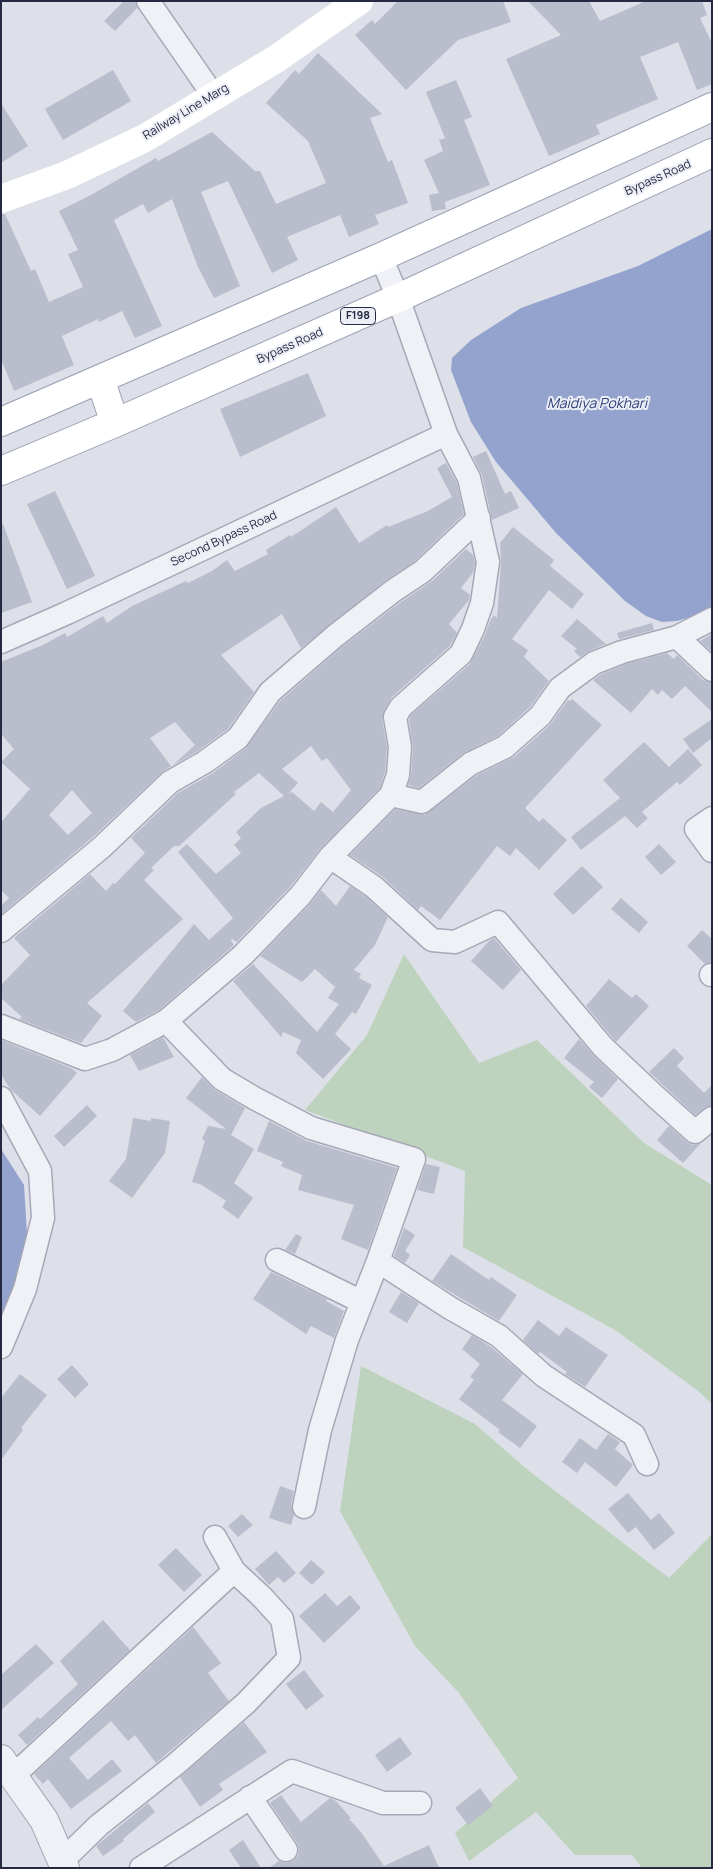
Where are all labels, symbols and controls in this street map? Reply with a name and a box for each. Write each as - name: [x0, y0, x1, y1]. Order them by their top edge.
- street label: Railway Line Marg: [141, 81, 231, 143]
- street label: Bypass Road: [623, 157, 693, 199]
- road number: F198: [340, 308, 376, 324]
- street label: Bypass Road: [255, 325, 325, 367]
- water label: Maidiya Pokhari: [547, 396, 647, 412]
- street label: Second Bypass Road: [169, 508, 279, 570]

